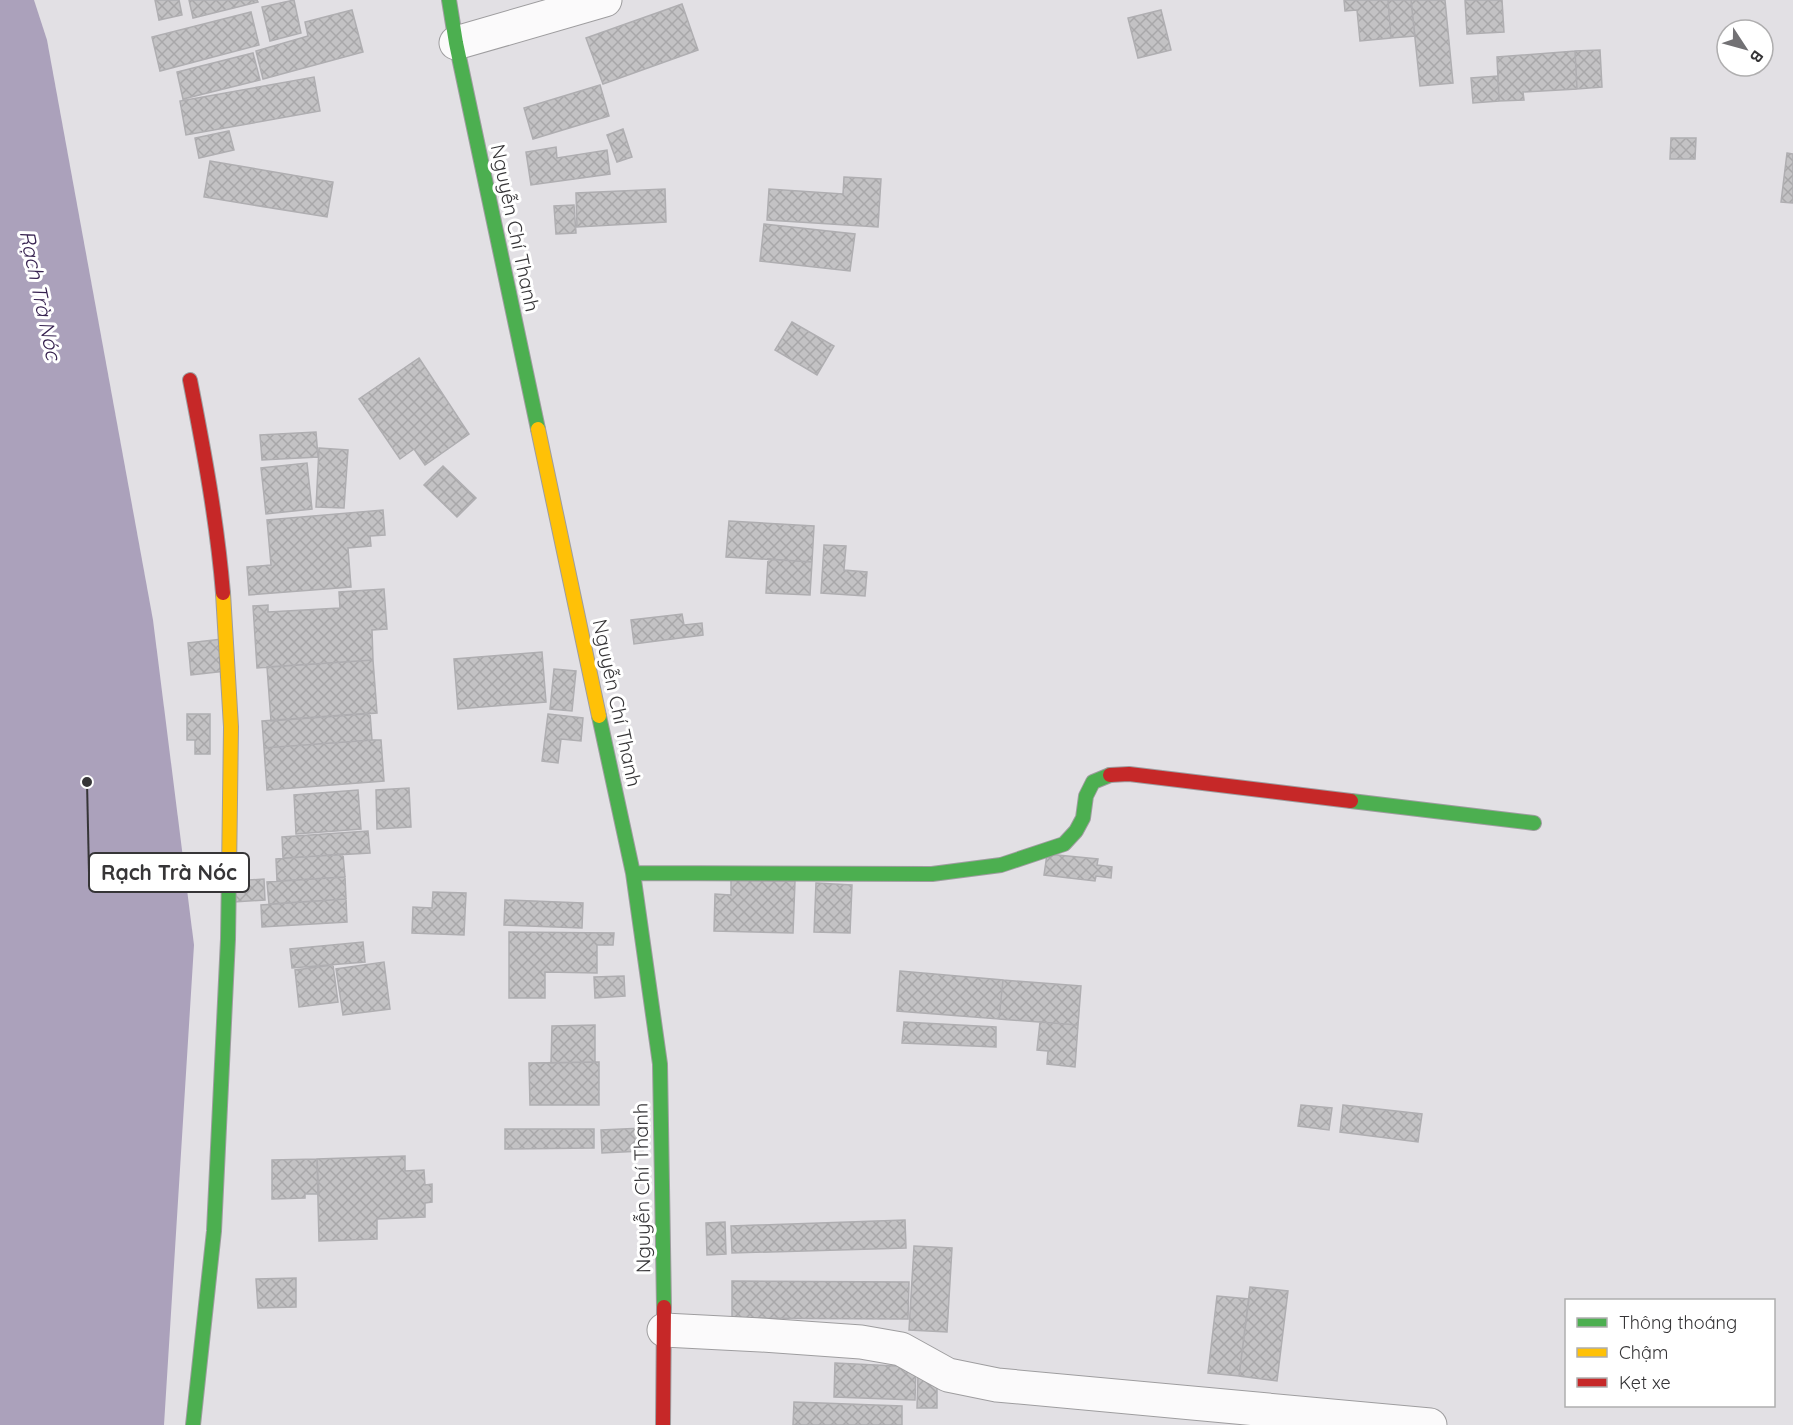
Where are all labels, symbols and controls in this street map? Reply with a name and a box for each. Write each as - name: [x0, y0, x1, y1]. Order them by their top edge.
- north arrow: [1715, 18, 1775, 78]
- text: B: [1746, 47, 1768, 67]
- street label: Nguyễn Chí Thanh: [486, 142, 545, 314]
- water label: Rạch Trà Nóc: [15, 228, 68, 364]
- street label: Nguyễn Chí Thanh: [588, 617, 647, 789]
- callout: Rạch Trà Nóc: [89, 853, 249, 892]
- text: Rạch Trà Nóc: [101, 859, 237, 885]
- street label: Nguyễn Chí Thanh: [628, 1103, 655, 1273]
- legend: [1565, 1299, 1775, 1407]
- text: Thông thoáng: [1619, 1311, 1737, 1334]
- text: Chậm: [1619, 1341, 1668, 1364]
- text: Kẹt xe: [1619, 1371, 1671, 1394]

